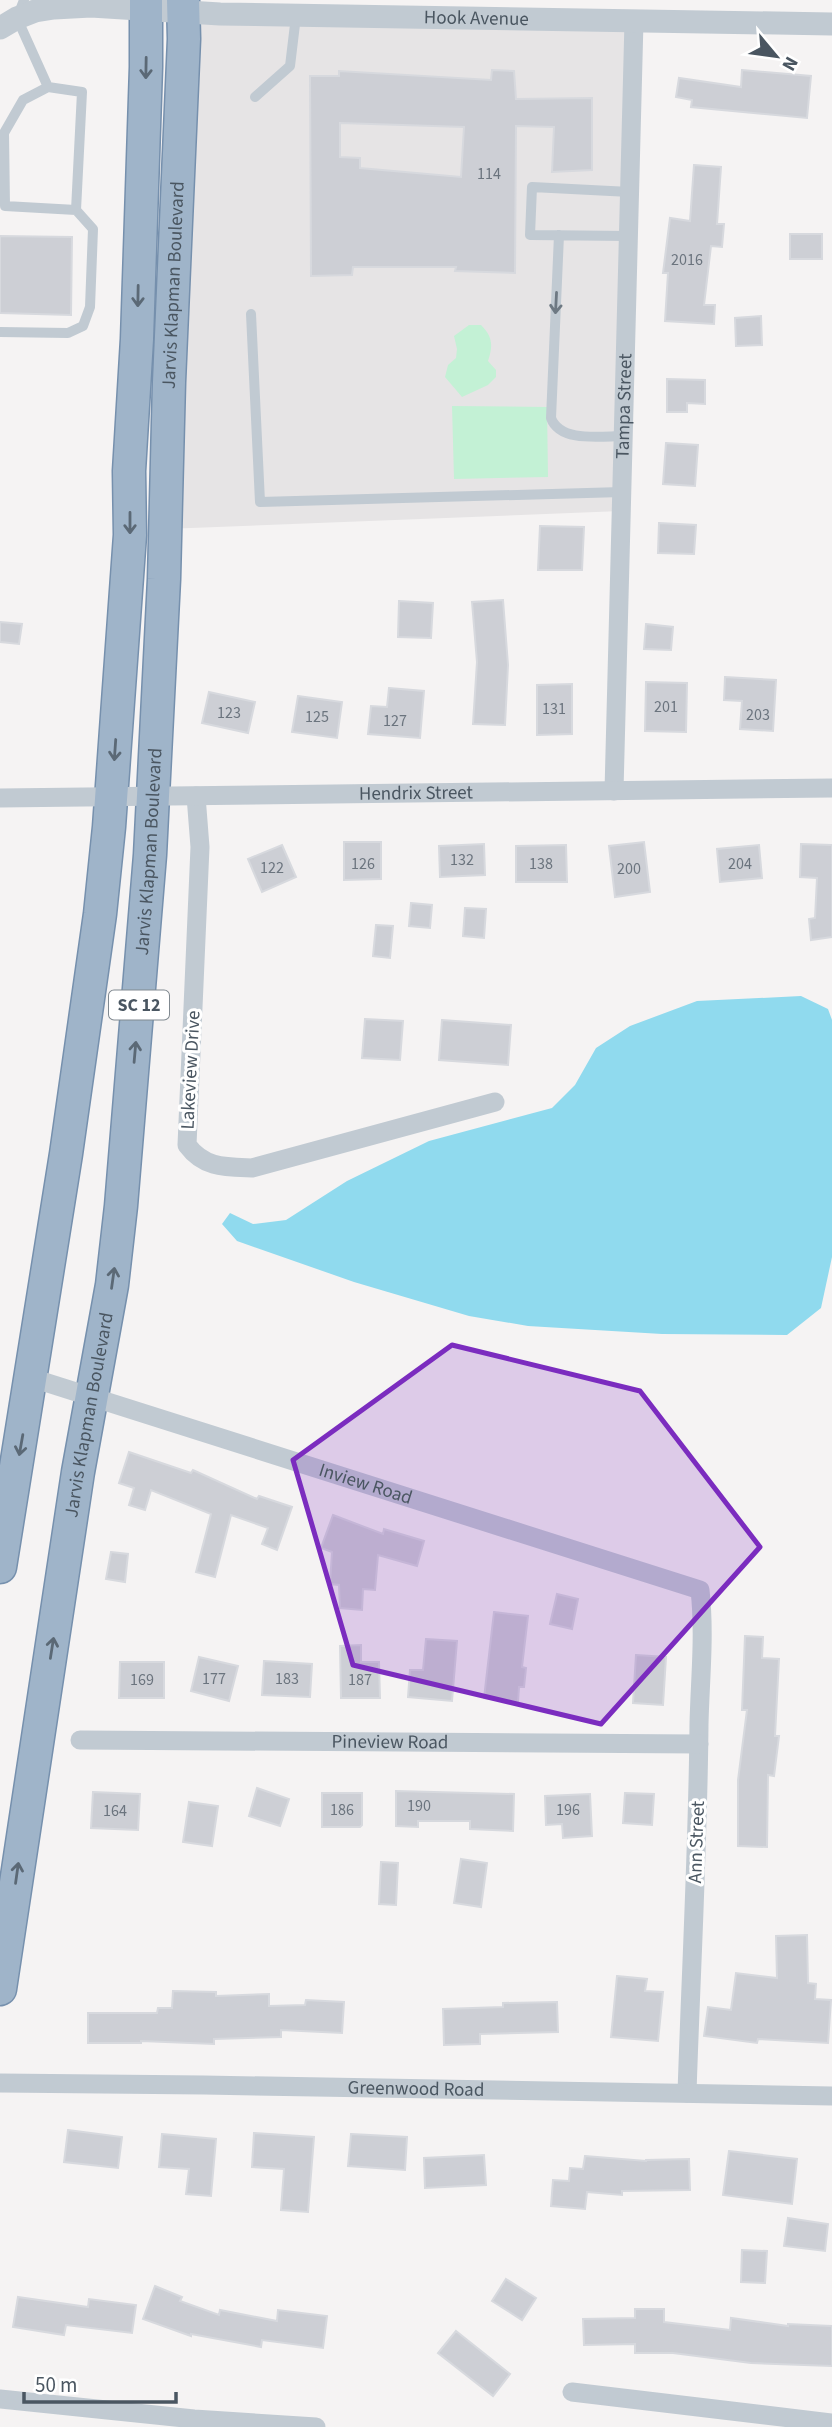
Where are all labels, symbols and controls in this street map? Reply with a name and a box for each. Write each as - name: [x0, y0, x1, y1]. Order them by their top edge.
- street label: Hook Avenue: [424, 4, 529, 33]
- north arrow: [741, 21, 811, 91]
- text: N: [775, 51, 804, 76]
- one-way arrow: [139, 56, 153, 79]
- house number: 114: [477, 163, 501, 185]
- street label: Jarvis Klapman Boulevard: [155, 181, 191, 389]
- house number: 2016: [671, 249, 703, 271]
- one-way arrow: [131, 284, 145, 307]
- one-way arrow: [550, 292, 563, 315]
- street label: Tampa Street: [609, 352, 639, 459]
- one-way arrow: [123, 511, 137, 534]
- house number: 201: [654, 696, 678, 718]
- house number: 131: [542, 698, 566, 720]
- house number: 123: [217, 702, 241, 724]
- house number: 203: [746, 704, 770, 726]
- house number: 125: [305, 706, 329, 728]
- house number: 127: [383, 710, 407, 732]
- one-way arrow: [108, 738, 121, 761]
- street label: Jarvis Klapman Boulevard: [128, 747, 169, 956]
- street label: Hendrix Street: [359, 779, 474, 807]
- house number: 132: [450, 849, 474, 871]
- house number: 126: [351, 853, 375, 875]
- house number: 138: [529, 853, 553, 875]
- house number: 204: [728, 853, 752, 875]
- house number: 122: [260, 857, 284, 879]
- house number: 200: [617, 858, 641, 880]
- road number: SC 12: [109, 990, 169, 1020]
- street label: Lakeview Drive: [174, 1010, 208, 1130]
- one-way arrow: [129, 1041, 142, 1064]
- one-way arrow: [106, 1268, 119, 1290]
- street label: Jarvis Klapman Boulevard: [58, 1310, 120, 1519]
- one-way arrow: [14, 1433, 27, 1456]
- street label: Inview Road: [315, 1456, 416, 1511]
- one-way arrow: [46, 1637, 59, 1660]
- house number: 177: [202, 1668, 226, 1690]
- house number: 183: [275, 1668, 299, 1690]
- house number: 169: [130, 1669, 154, 1691]
- house number: 187: [348, 1669, 372, 1691]
- street label: Pineview Road: [332, 1728, 448, 1756]
- house number: 190: [407, 1795, 431, 1817]
- house number: 186: [330, 1799, 354, 1821]
- house number: 196: [556, 1799, 580, 1821]
- house number: 164: [103, 1800, 127, 1822]
- street label: Ann Street: [682, 1800, 712, 1884]
- one-way arrow: [11, 1862, 24, 1885]
- street label: Greenwood Road: [347, 2074, 485, 2103]
- scale bar: [24, 2360, 177, 2404]
- text: 50 m: [35, 2370, 77, 2400]

